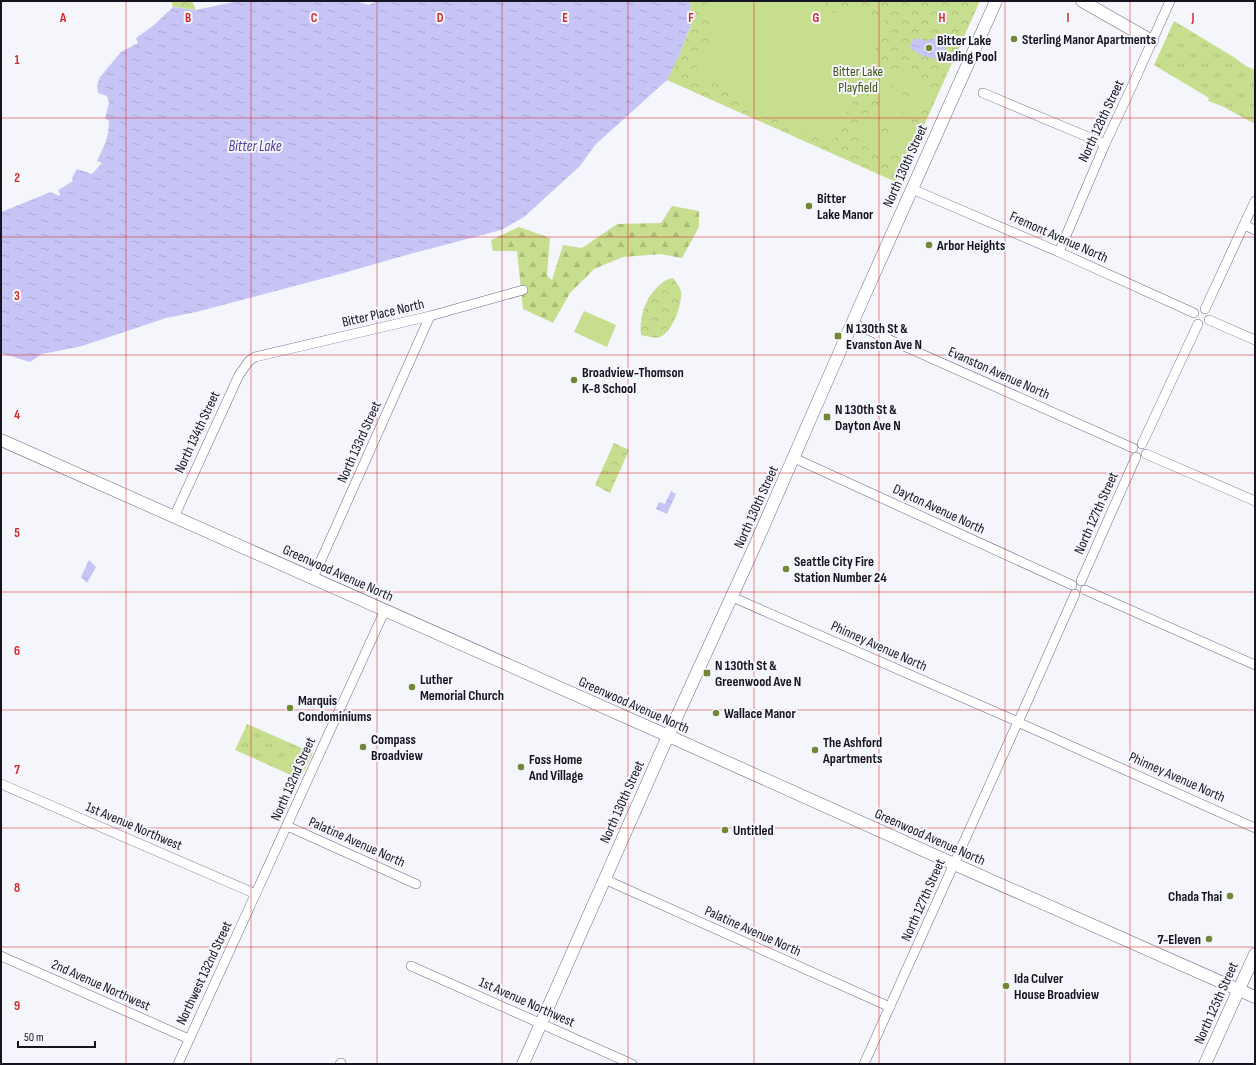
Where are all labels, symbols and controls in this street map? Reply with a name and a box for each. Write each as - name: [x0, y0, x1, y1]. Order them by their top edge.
- text: A: [59, 10, 67, 26]
- text: B: [185, 10, 191, 26]
- text: C: [311, 10, 318, 26]
- text: D: [437, 10, 444, 26]
- text: E: [562, 10, 568, 26]
- text: F: [688, 10, 694, 26]
- text: G: [813, 10, 820, 26]
- text: H: [939, 10, 946, 26]
- text: I: [1067, 10, 1070, 26]
- text: J: [1191, 10, 1195, 26]
- place label: Sterling Manor Apartments: [1022, 31, 1156, 48]
- place label: Bitter Lake Wading Pool: [937, 32, 997, 65]
- marker: Sterling Manor Apartments: [1009, 34, 1019, 44]
- marker: Bitter Lake Wading Pool: [924, 43, 934, 53]
- text: 1: [14, 52, 20, 68]
- park label: Bitter Lake Playfield: [833, 63, 883, 96]
- street label: North 128th Street: [1075, 77, 1127, 165]
- street label: North 130th Street: [879, 122, 931, 210]
- water label: Bitter Lake: [228, 137, 282, 156]
- text: 2: [14, 170, 20, 186]
- place label: Bitter Lake Manor: [817, 190, 874, 223]
- marker: Bitter Lake Manor: [804, 201, 814, 211]
- street label: Fremont Avenue North: [1007, 208, 1111, 266]
- place label: Arbor Heights: [936, 237, 1005, 254]
- marker: Arbor Heights: [924, 240, 934, 250]
- text: 3: [14, 288, 20, 304]
- street label: Bitter Place North: [340, 295, 426, 331]
- place label: N 130th St & Evanston Ave N: [846, 320, 922, 353]
- marker: N 130th St & Evanston Ave N: [833, 331, 843, 341]
- street label: Evanston Avenue North: [946, 343, 1052, 403]
- place label: Broadview-Thomson K-8 School: [582, 364, 684, 397]
- marker: Broadview-Thomson K-8 School: [569, 375, 579, 385]
- street label: North 134th Street: [171, 388, 223, 476]
- street label: North 133rd Street: [333, 398, 385, 486]
- place label: N 130th St & Dayton Ave N: [835, 401, 901, 434]
- text: 4: [14, 407, 20, 423]
- marker: N 130th St & Dayton Ave N: [822, 412, 832, 422]
- street label: North 130th Street: [730, 463, 782, 551]
- street label: North 127th Street: [1070, 469, 1122, 557]
- street label: Dayton Avenue North: [890, 480, 988, 538]
- text: 5: [14, 525, 20, 541]
- street label: Greenwood Avenue North: [280, 541, 396, 605]
- place label: Seattle City Fire Station Number 24: [794, 553, 887, 586]
- marker: Seattle City Fire Station Number 24: [781, 564, 791, 574]
- street label: Phinney Avenue North: [828, 617, 930, 675]
- text: 6: [14, 643, 20, 659]
- place label: N 130th St & Greenwood Ave N: [715, 657, 801, 690]
- marker: N 130th St & Greenwood Ave N: [702, 668, 712, 678]
- place label: Luther Memorial Church: [420, 671, 504, 704]
- street label: Greenwood Avenue North: [576, 673, 692, 737]
- marker: Luther Memorial Church: [407, 682, 417, 692]
- place label: Marquis Condominiums: [298, 692, 372, 725]
- marker: Marquis Condominiums: [285, 703, 295, 713]
- place label: Wallace Manor: [724, 705, 796, 722]
- marker: Wallace Manor: [711, 708, 721, 718]
- place label: Compass Broadview: [371, 731, 423, 764]
- place label: The Ashford Apartments: [822, 734, 882, 767]
- street label: North 132nd Street: [267, 735, 319, 823]
- marker: Compass Broadview: [358, 742, 368, 752]
- marker: The Ashford Apartments: [810, 745, 820, 755]
- street label: Phinney Avenue North: [1126, 748, 1228, 806]
- place label: Foss Home And Village: [528, 751, 583, 784]
- street label: North 130th Street: [596, 758, 648, 846]
- text: 7: [14, 762, 20, 778]
- marker: Foss Home And Village: [516, 762, 526, 772]
- street label: 1st Avenue Northwest: [83, 798, 185, 854]
- street label: Greenwood Avenue North: [872, 805, 988, 869]
- street label: Palatine Avenue North: [306, 813, 408, 871]
- place label: Untitled: [733, 822, 774, 839]
- marker: Untitled: [720, 825, 730, 835]
- street label: North 127th Street: [897, 856, 949, 944]
- text: 8: [14, 880, 20, 896]
- place label: Chada Thai: [1168, 888, 1222, 905]
- marker: Chada Thai: [1225, 891, 1235, 901]
- street label: Palatine Avenue North: [702, 902, 804, 960]
- street label: Northwest 132nd Street: [173, 918, 235, 1028]
- place label: 7-Eleven: [1158, 931, 1201, 948]
- marker: 7-Eleven: [1204, 934, 1214, 944]
- street label: 2nd Avenue Northwest: [49, 956, 153, 1014]
- street label: North 125th Street: [1190, 959, 1242, 1047]
- place label: Ida Culver House Broadview: [1014, 970, 1100, 1003]
- street label: 1st Avenue Northwest: [476, 973, 578, 1031]
- marker: Ida Culver House Broadview: [1001, 981, 1011, 991]
- text: 9: [14, 998, 20, 1014]
- scale bar: [18, 1023, 95, 1049]
- text: 50 m: [24, 1030, 44, 1045]

